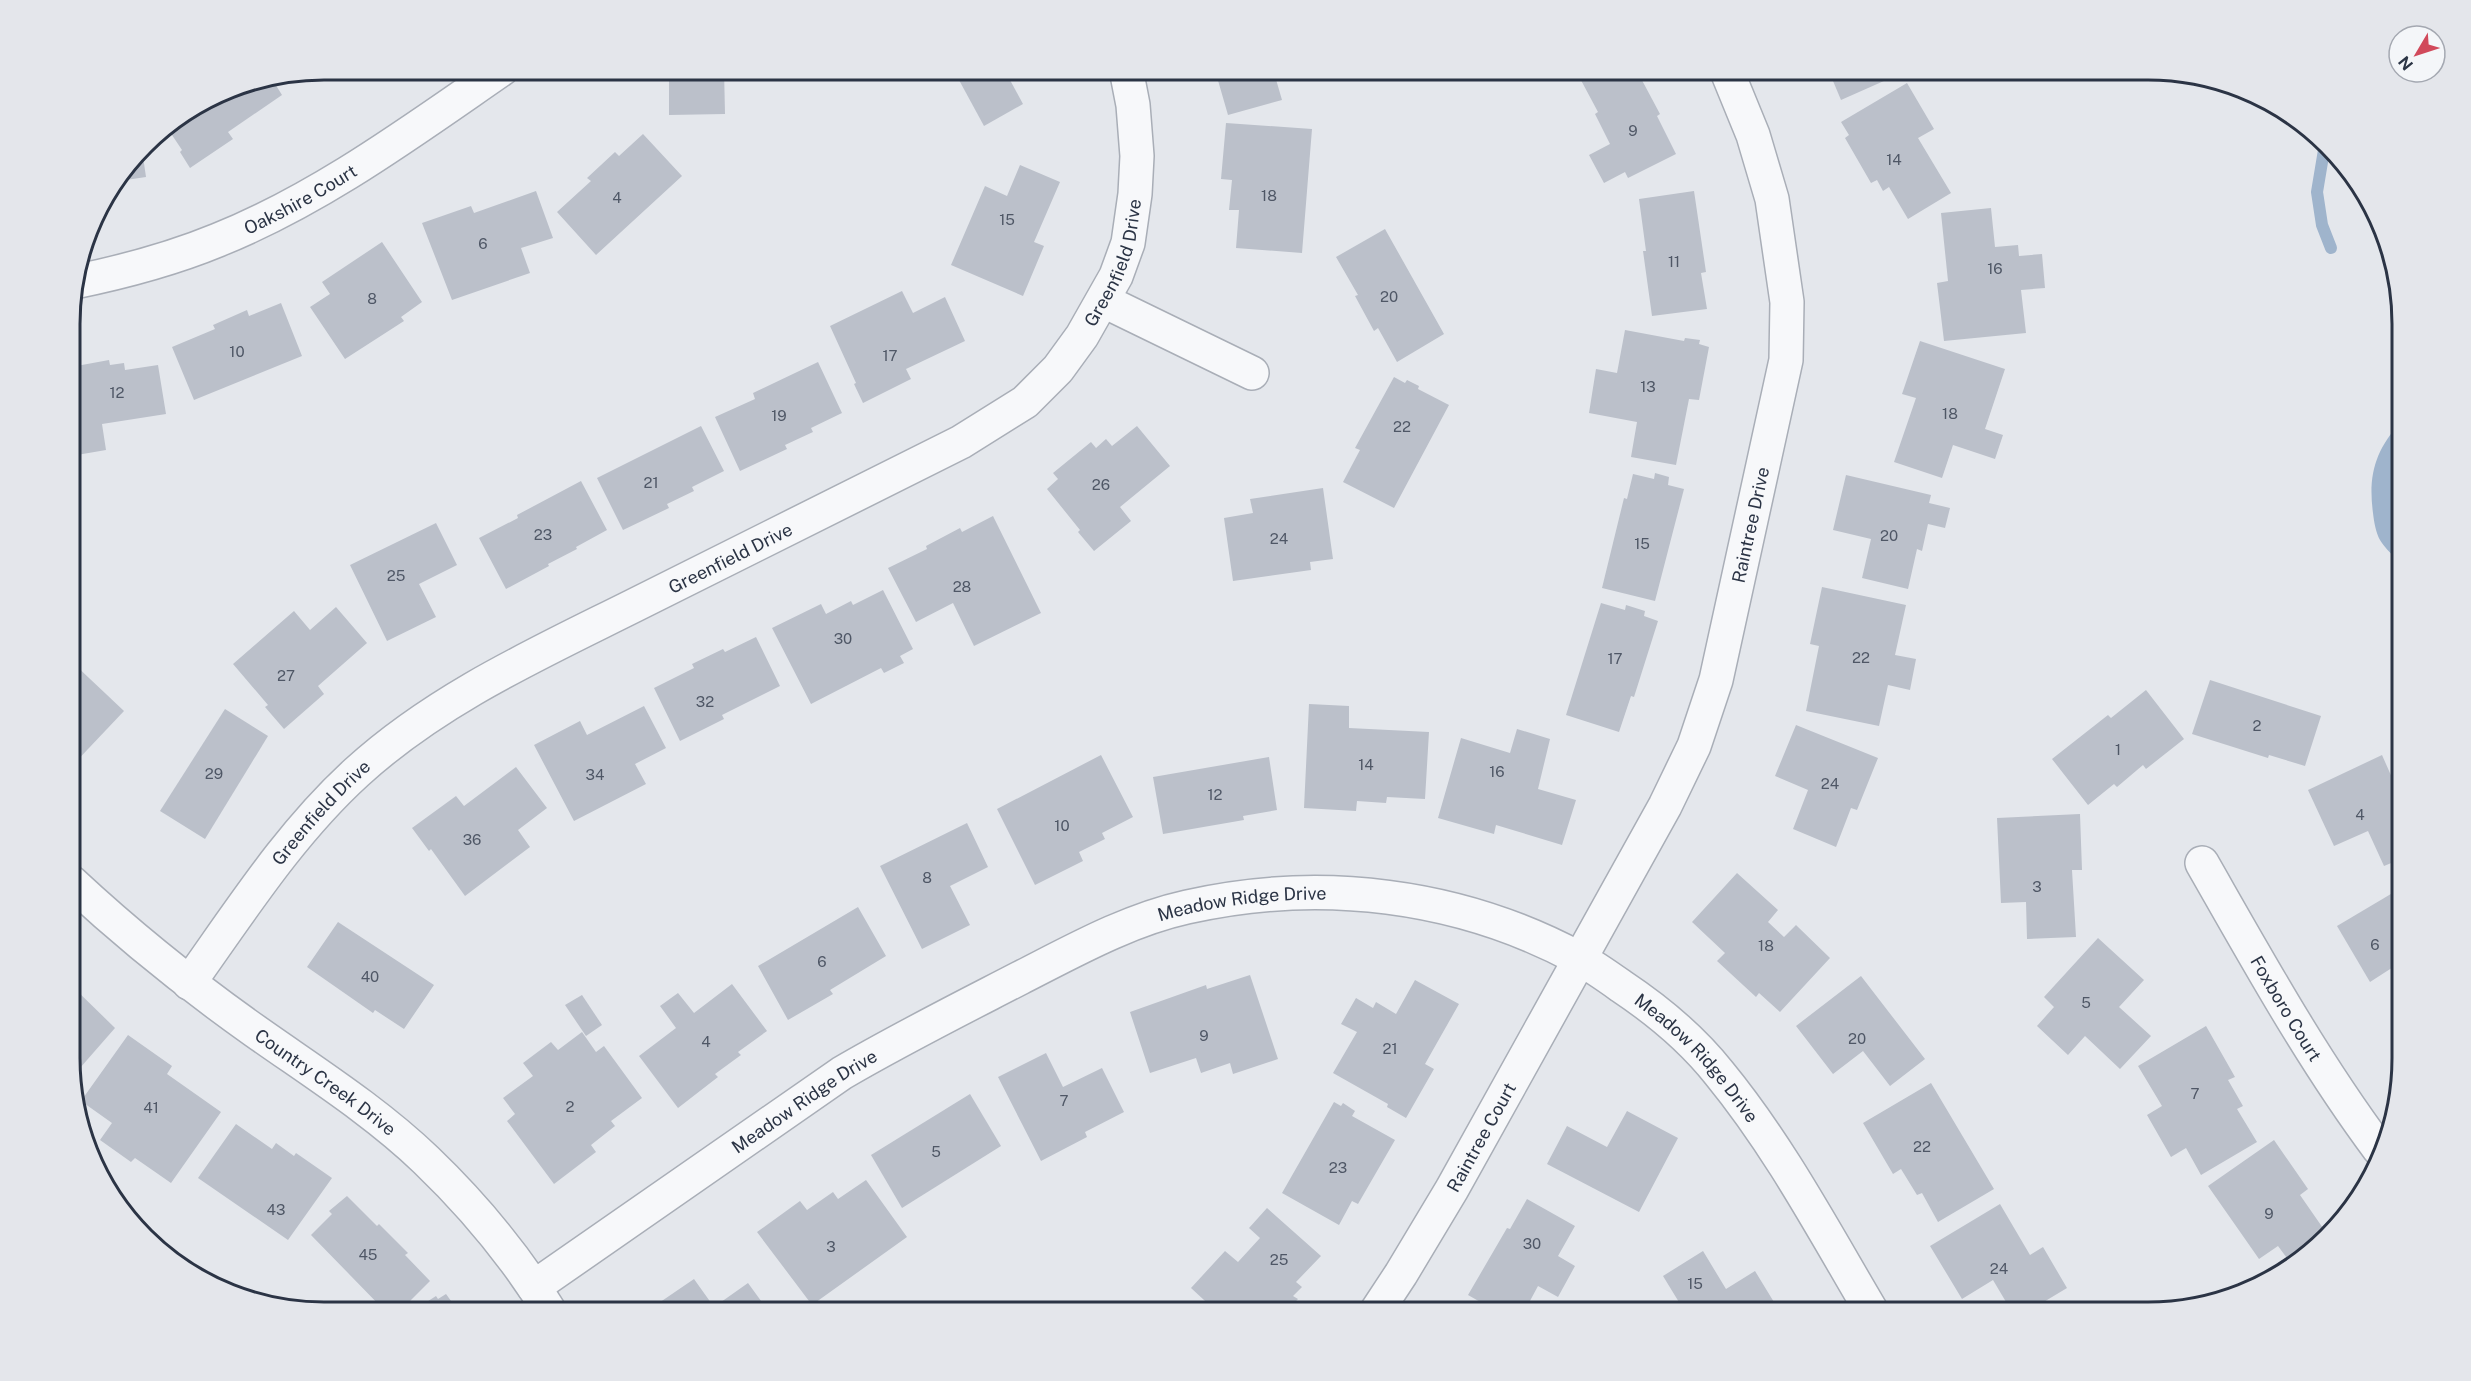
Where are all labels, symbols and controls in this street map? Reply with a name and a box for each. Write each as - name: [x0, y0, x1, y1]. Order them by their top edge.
- north arrow: [2387, 24, 2447, 84]
- text: N: [2394, 52, 2417, 74]
- house number: 9: [1628, 122, 1638, 139]
- house number: 14: [1886, 151, 1902, 168]
- street label: Oakshire Court: [240, 160, 360, 238]
- house number: 18: [1261, 187, 1277, 204]
- house number: 4: [612, 189, 622, 206]
- street label: Greenfield Drive: [1079, 197, 1145, 330]
- house number: 15: [999, 211, 1015, 228]
- house number: 6: [478, 235, 488, 252]
- house number: 11: [1668, 253, 1680, 270]
- house number: 16: [1987, 260, 2003, 277]
- house number: 20: [1380, 288, 1398, 305]
- house number: 8: [367, 290, 377, 307]
- house number: 10: [229, 343, 245, 360]
- house number: 17: [882, 347, 898, 364]
- house number: 13: [1640, 378, 1656, 395]
- house number: 12: [109, 384, 125, 401]
- house number: 18: [1942, 405, 1958, 422]
- house number: 19: [771, 407, 787, 424]
- house number: 22: [1393, 418, 1411, 435]
- street label: Raintree Drive: [1727, 465, 1773, 585]
- house number: 21: [643, 474, 659, 491]
- house number: 26: [1092, 476, 1110, 493]
- street label: Greenfield Drive: [665, 518, 795, 597]
- house number: 23: [534, 526, 552, 543]
- house number: 20: [1880, 527, 1898, 544]
- house number: 24: [1270, 530, 1288, 547]
- house number: 15: [1634, 535, 1650, 552]
- house number: 25: [387, 567, 405, 584]
- house number: 28: [953, 578, 971, 595]
- house number: 30: [834, 630, 852, 647]
- house number: 22: [1852, 649, 1870, 666]
- house number: 17: [1607, 650, 1623, 667]
- house number: 27: [277, 667, 295, 684]
- house number: 32: [696, 693, 714, 710]
- house number: 2: [2253, 717, 2262, 734]
- house number: 1: [2115, 741, 2121, 758]
- street label: Greenfield Drive: [267, 755, 374, 869]
- house number: 14: [1358, 756, 1374, 773]
- house number: 16: [1489, 763, 1505, 780]
- house number: 29: [205, 765, 223, 782]
- house number: 34: [586, 766, 604, 783]
- house number: 24: [1821, 775, 1839, 792]
- house number: 12: [1207, 786, 1223, 803]
- house number: 4: [2355, 806, 2365, 823]
- house number: 10: [1054, 817, 1070, 834]
- house number: 36: [463, 831, 481, 848]
- house number: 8: [922, 869, 932, 886]
- house number: 3: [2032, 878, 2042, 895]
- street label: Meadow Ridge Drive: [1155, 882, 1327, 925]
- house number: 6: [2370, 936, 2380, 953]
- house number: 18: [1758, 937, 1774, 954]
- street label: Foxboro Court: [2247, 952, 2326, 1065]
- house number: 6: [817, 953, 827, 970]
- house number: 40: [361, 968, 379, 985]
- street label: Meadow Ridge Drive: [1631, 989, 1763, 1126]
- house number: 5: [2081, 994, 2091, 1011]
- street label: Country Creek Drive: [251, 1024, 401, 1140]
- house number: 9: [1199, 1027, 1209, 1044]
- house number: 20: [1848, 1030, 1866, 1047]
- house number: 4: [701, 1033, 711, 1050]
- house number: 21: [1382, 1040, 1398, 1057]
- street label: Meadow Ridge Drive: [727, 1045, 880, 1157]
- street label: Raintree Court: [1442, 1079, 1520, 1196]
- house number: 7: [2190, 1085, 2200, 1102]
- house number: 7: [1059, 1092, 1069, 1109]
- house number: 2: [566, 1098, 575, 1115]
- house number: 41: [143, 1099, 159, 1116]
- house number: 22: [1913, 1138, 1931, 1155]
- house number: 5: [931, 1143, 941, 1160]
- house number: 23: [1329, 1159, 1347, 1176]
- house number: 43: [267, 1201, 285, 1218]
- house number: 9: [2264, 1205, 2274, 1222]
- house number: 30: [1523, 1235, 1541, 1252]
- house number: 3: [826, 1238, 836, 1255]
- house number: 45: [359, 1246, 377, 1263]
- house number: 25: [1270, 1251, 1288, 1268]
- house number: 24: [1990, 1260, 2008, 1277]
- house number: 15: [1687, 1275, 1703, 1292]

